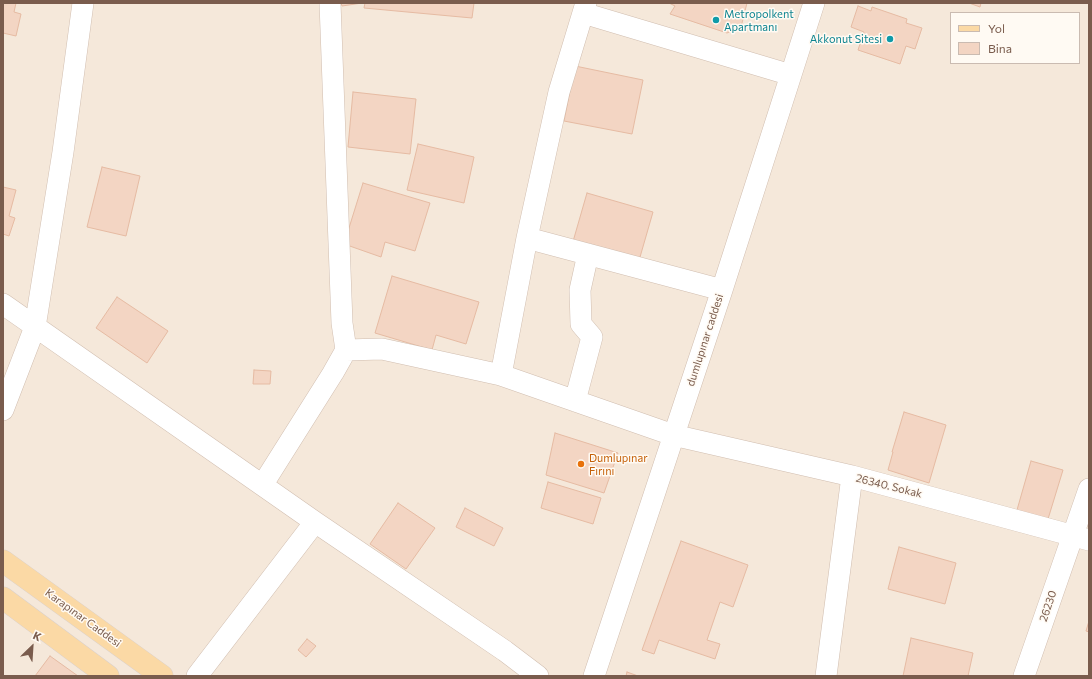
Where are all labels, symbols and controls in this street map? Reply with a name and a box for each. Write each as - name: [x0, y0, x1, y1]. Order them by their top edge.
- place label: Metropolkent Apartmanı: [724, 7, 794, 33]
- legend: [950, 12, 1080, 64]
- marker: Metropolkent Apartmanı: [711, 15, 721, 25]
- text: Yol: [988, 21, 1005, 35]
- place label: Akkonut Sitesi: [810, 32, 882, 46]
- marker: Akkonut Sitesi: [885, 34, 895, 44]
- text: Bina: [988, 41, 1012, 55]
- street label: dumlupınar caddesi: [684, 292, 726, 388]
- place label: Dumlupınar Fırını: [589, 451, 648, 477]
- marker: Dumlupınar Fırını: [576, 459, 586, 469]
- street label: 26340. Sokak: [854, 471, 924, 501]
- street label: Karapınar Caddesi: [42, 586, 124, 650]
- street label: 26230: [1037, 589, 1059, 623]
- north arrow: [12, 627, 52, 667]
- text: K: [31, 628, 44, 643]

